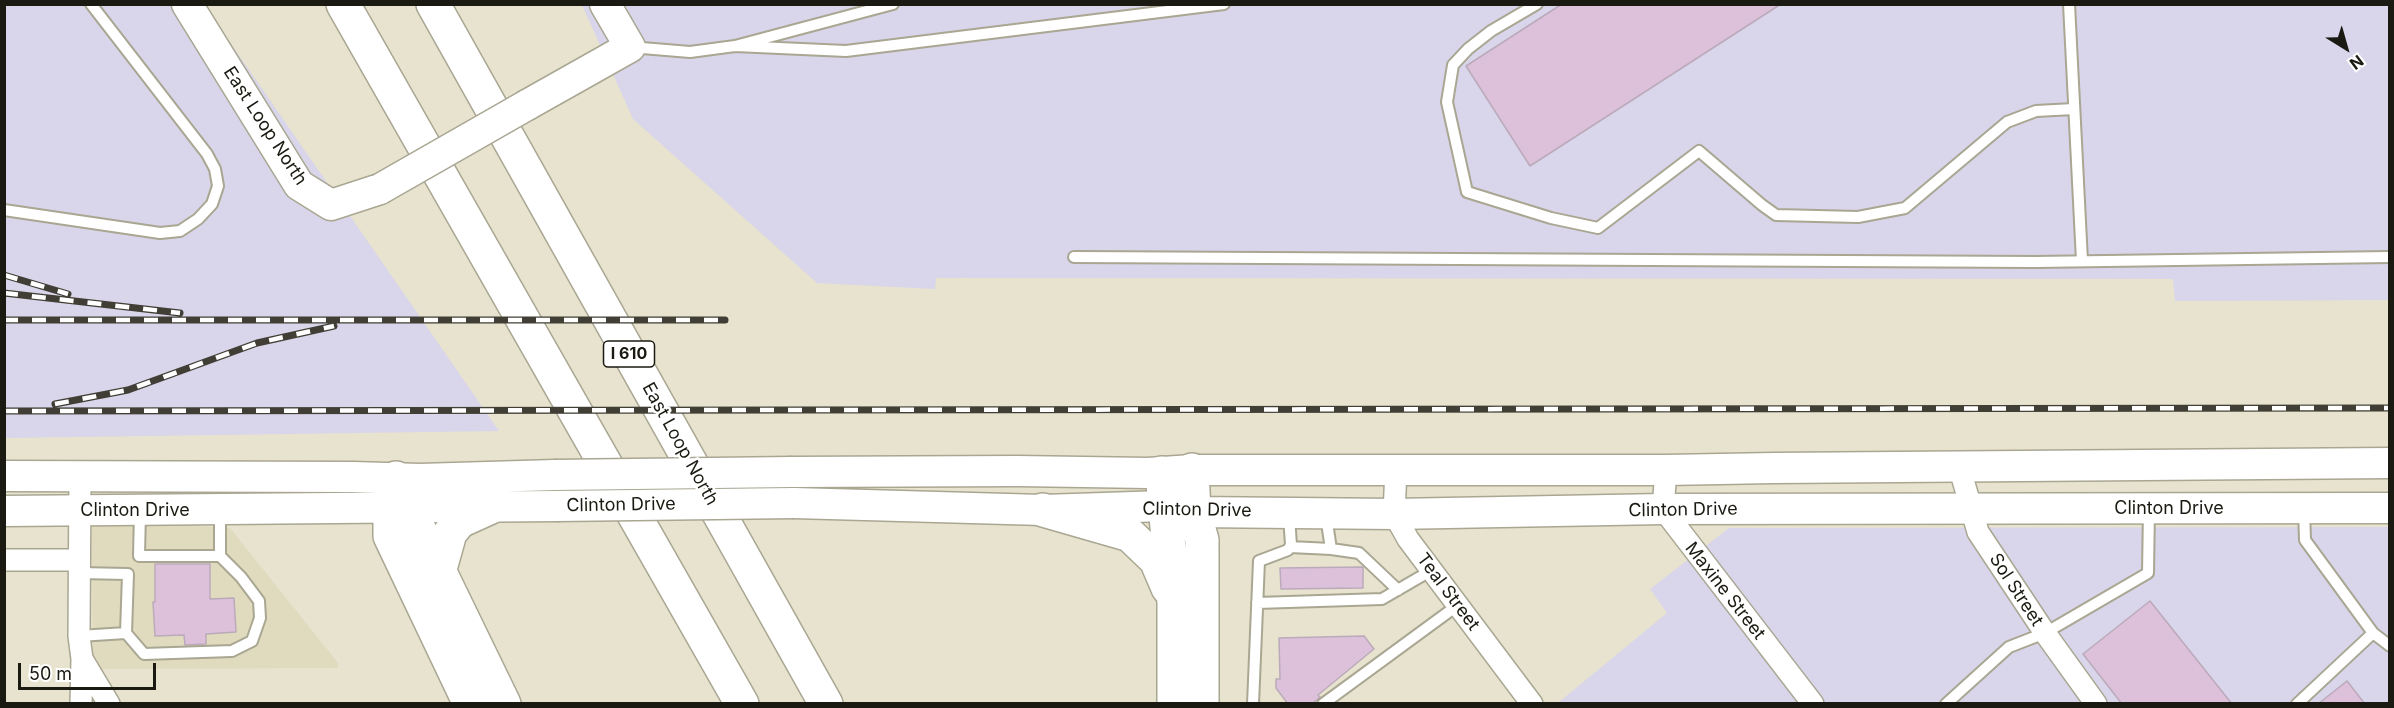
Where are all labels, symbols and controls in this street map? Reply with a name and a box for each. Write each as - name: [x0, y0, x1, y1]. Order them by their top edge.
- north arrow: [2316, 18, 2376, 78]
- text: N: [2346, 51, 2368, 74]
- street label: East Loop North: [219, 63, 311, 189]
- road number: I 610: [604, 341, 654, 367]
- street label: East Loop North: [637, 379, 723, 509]
- street label: Clinton Drive: [566, 493, 676, 517]
- street label: Clinton Drive: [1142, 498, 1252, 522]
- street label: Clinton Drive: [1628, 498, 1738, 522]
- street label: Clinton Drive: [2114, 498, 2224, 520]
- street label: Clinton Drive: [80, 500, 190, 522]
- street label: Maxine Street: [1680, 538, 1770, 644]
- street label: Teal Street: [1412, 549, 1484, 635]
- street label: Sol Street: [1984, 549, 2048, 631]
- scale bar: [21, 651, 159, 689]
- text: 50 m: [29, 663, 72, 684]

